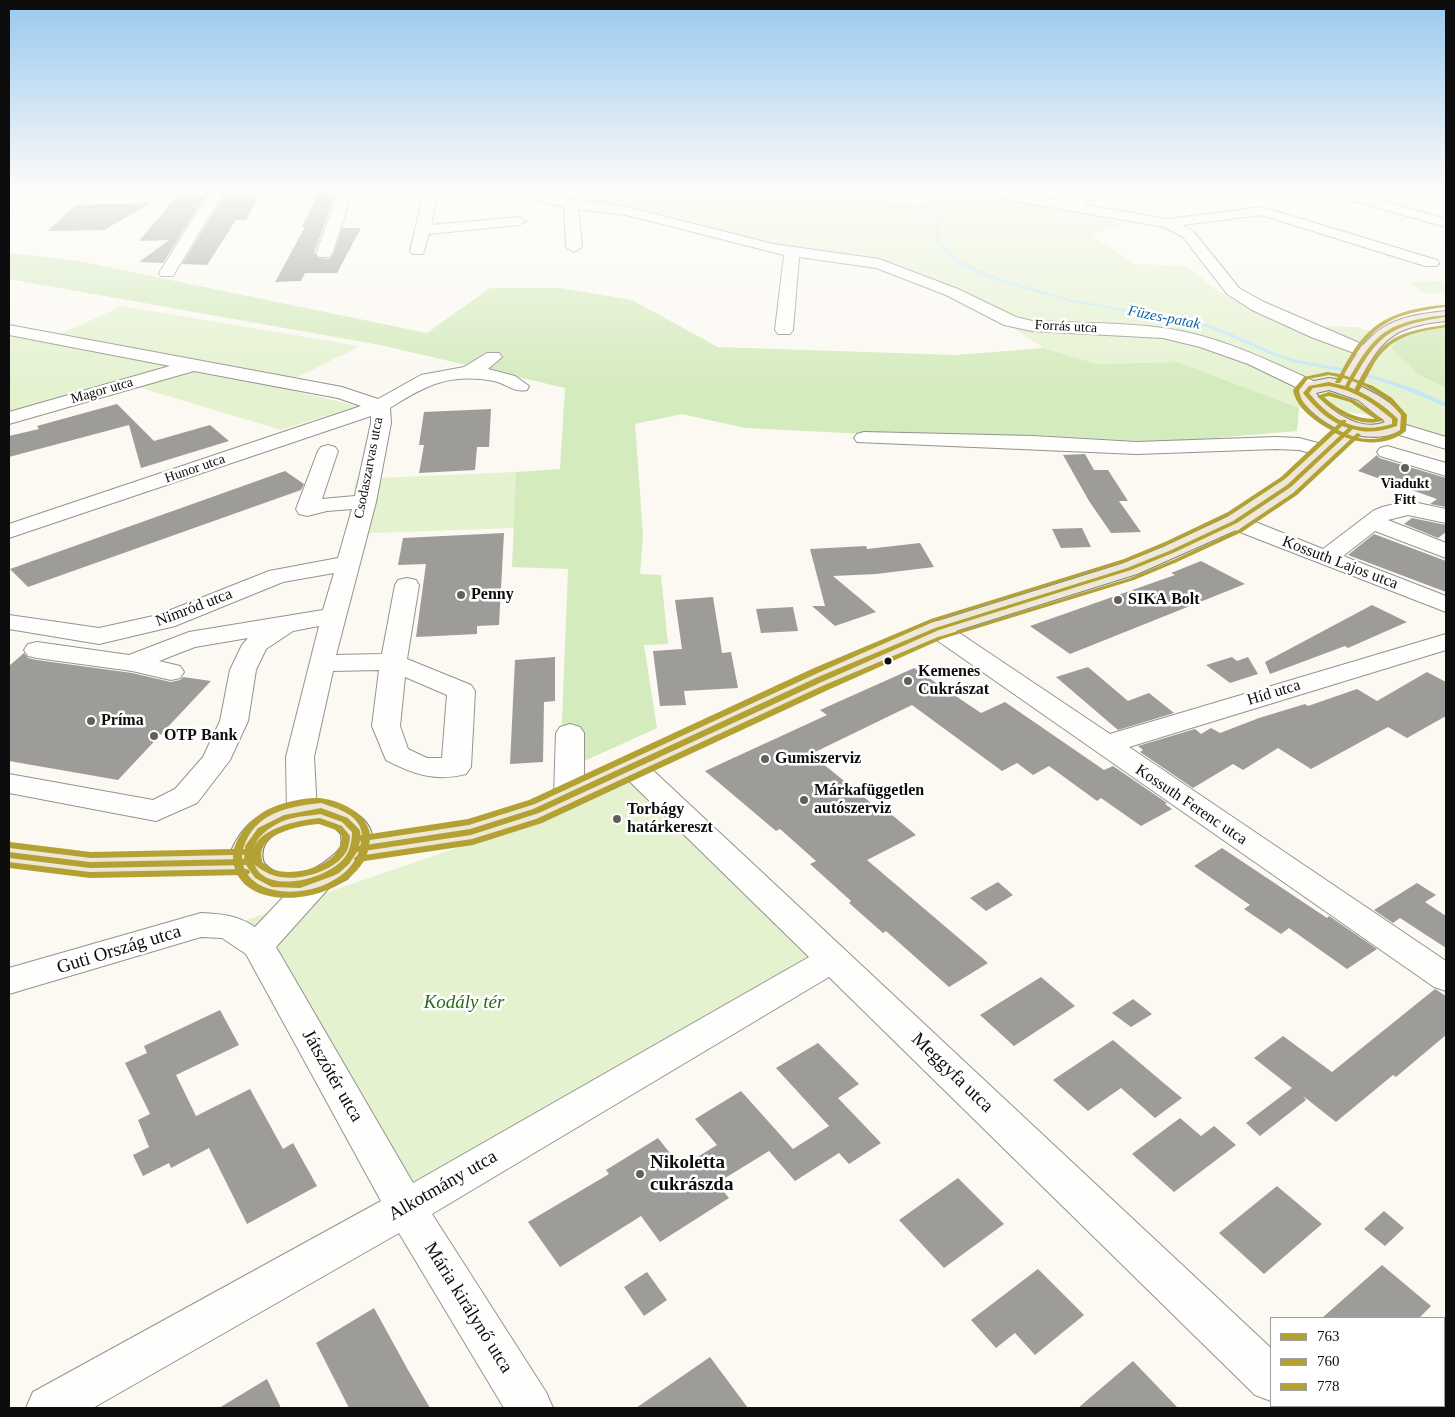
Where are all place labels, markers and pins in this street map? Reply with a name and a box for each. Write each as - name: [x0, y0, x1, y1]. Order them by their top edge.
- marker: Viadukt Fitt: [1399, 462, 1411, 474]
- place label: Viadukt Fitt: [1381, 476, 1429, 508]
- place label: Penny: [471, 585, 514, 605]
- marker: Penny: [455, 589, 467, 601]
- place label: SIKA Bolt: [1128, 590, 1200, 610]
- marker: SIKA Bolt: [1112, 594, 1124, 606]
- unlabelled marker: [883, 656, 893, 666]
- place label: Kemenes Cukrászat: [918, 662, 989, 700]
- marker: Kemenes Cukrászat: [902, 675, 914, 687]
- place label: Príma: [101, 711, 144, 731]
- marker: Príma: [85, 715, 97, 727]
- place label: OTP Bank: [164, 726, 237, 746]
- marker: OTP Bank: [148, 730, 160, 742]
- place label: Gumiszerviz: [775, 749, 861, 769]
- marker: Gumiszerviz: [759, 753, 771, 765]
- place label: Márkafüggetlen autószerviz: [814, 781, 924, 819]
- marker: Márkafüggetlen autószerviz: [798, 794, 810, 806]
- place label: Torbágy határkereszt: [627, 800, 713, 838]
- marker: Torbágy határkereszt: [611, 813, 623, 825]
- place label: Nikoletta cukrászda: [650, 1152, 733, 1196]
- marker: Nikoletta cukrászda: [634, 1168, 646, 1180]

